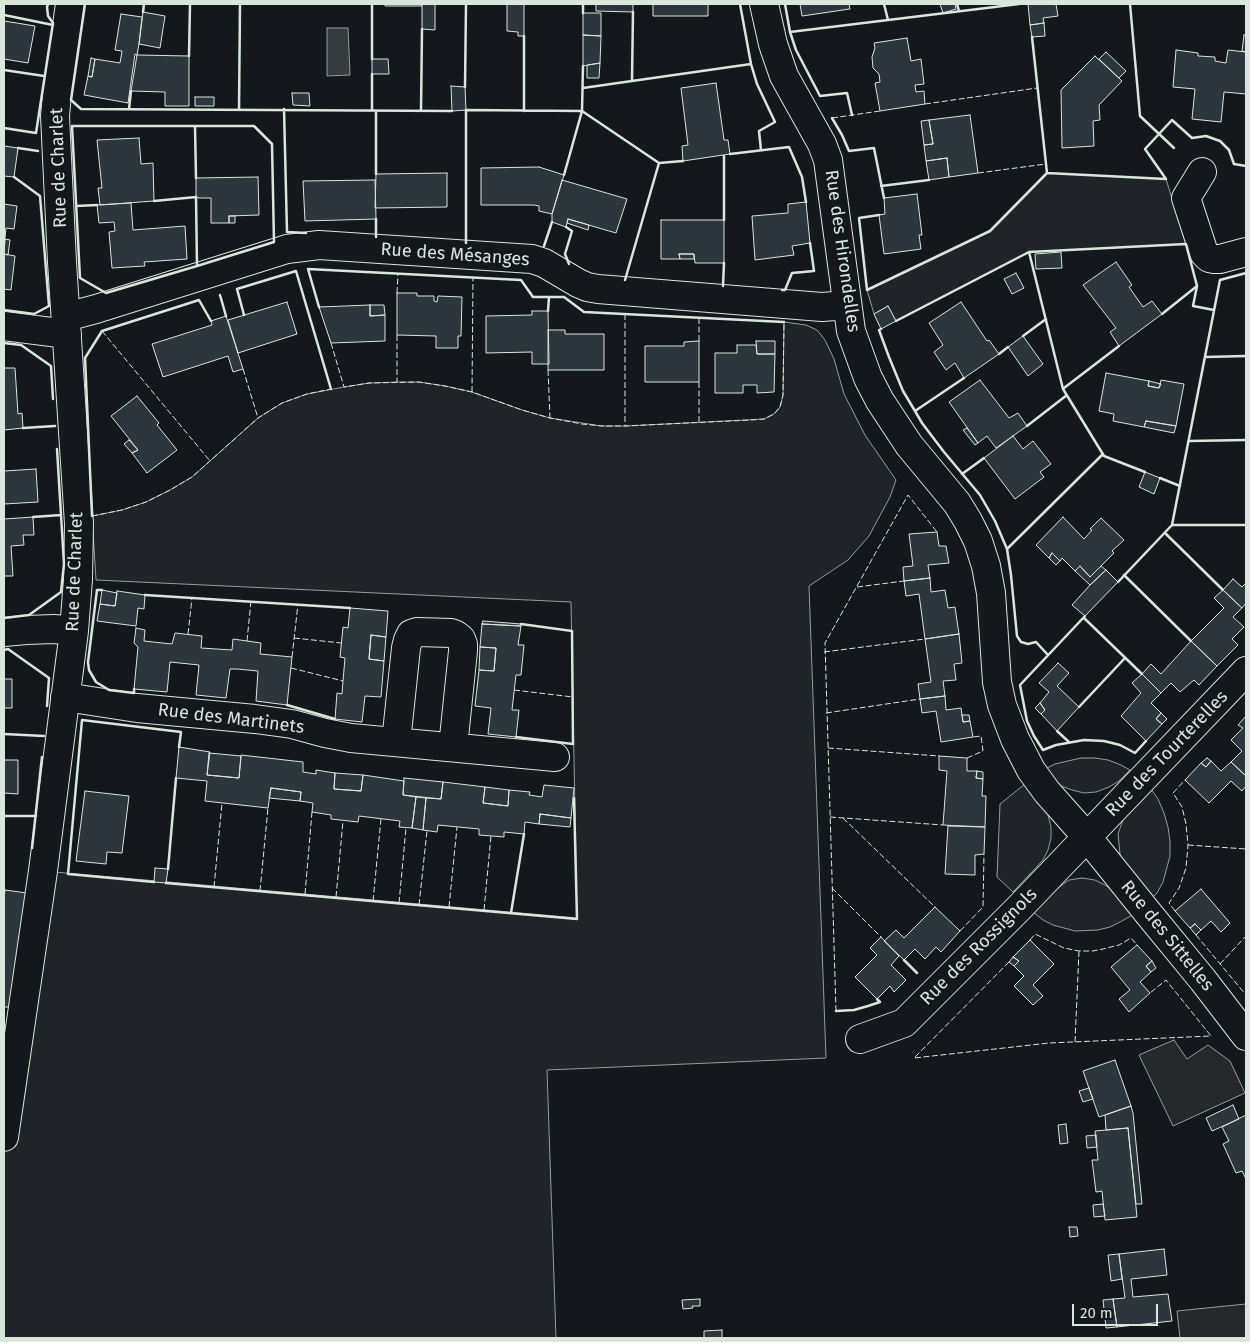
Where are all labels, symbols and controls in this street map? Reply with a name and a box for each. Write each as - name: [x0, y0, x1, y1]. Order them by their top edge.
- street label: Rue de Charlet: [46, 108, 72, 228]
- street label: Rue des Hirondelles: [820, 168, 864, 334]
- street label: Rue des Mésanges: [380, 239, 530, 271]
- street label: Rue de Charlet: [62, 512, 88, 632]
- street label: Rue des Tourterelles: [1101, 686, 1233, 822]
- street label: Rue des Martinets: [157, 699, 305, 739]
- street label: Rue des Sittelles: [1116, 876, 1218, 996]
- street label: Rue des Rossignols: [916, 884, 1042, 1010]
- scale bar: [1075, 1294, 1161, 1326]
- text: 20 m: [1080, 1304, 1113, 1322]

